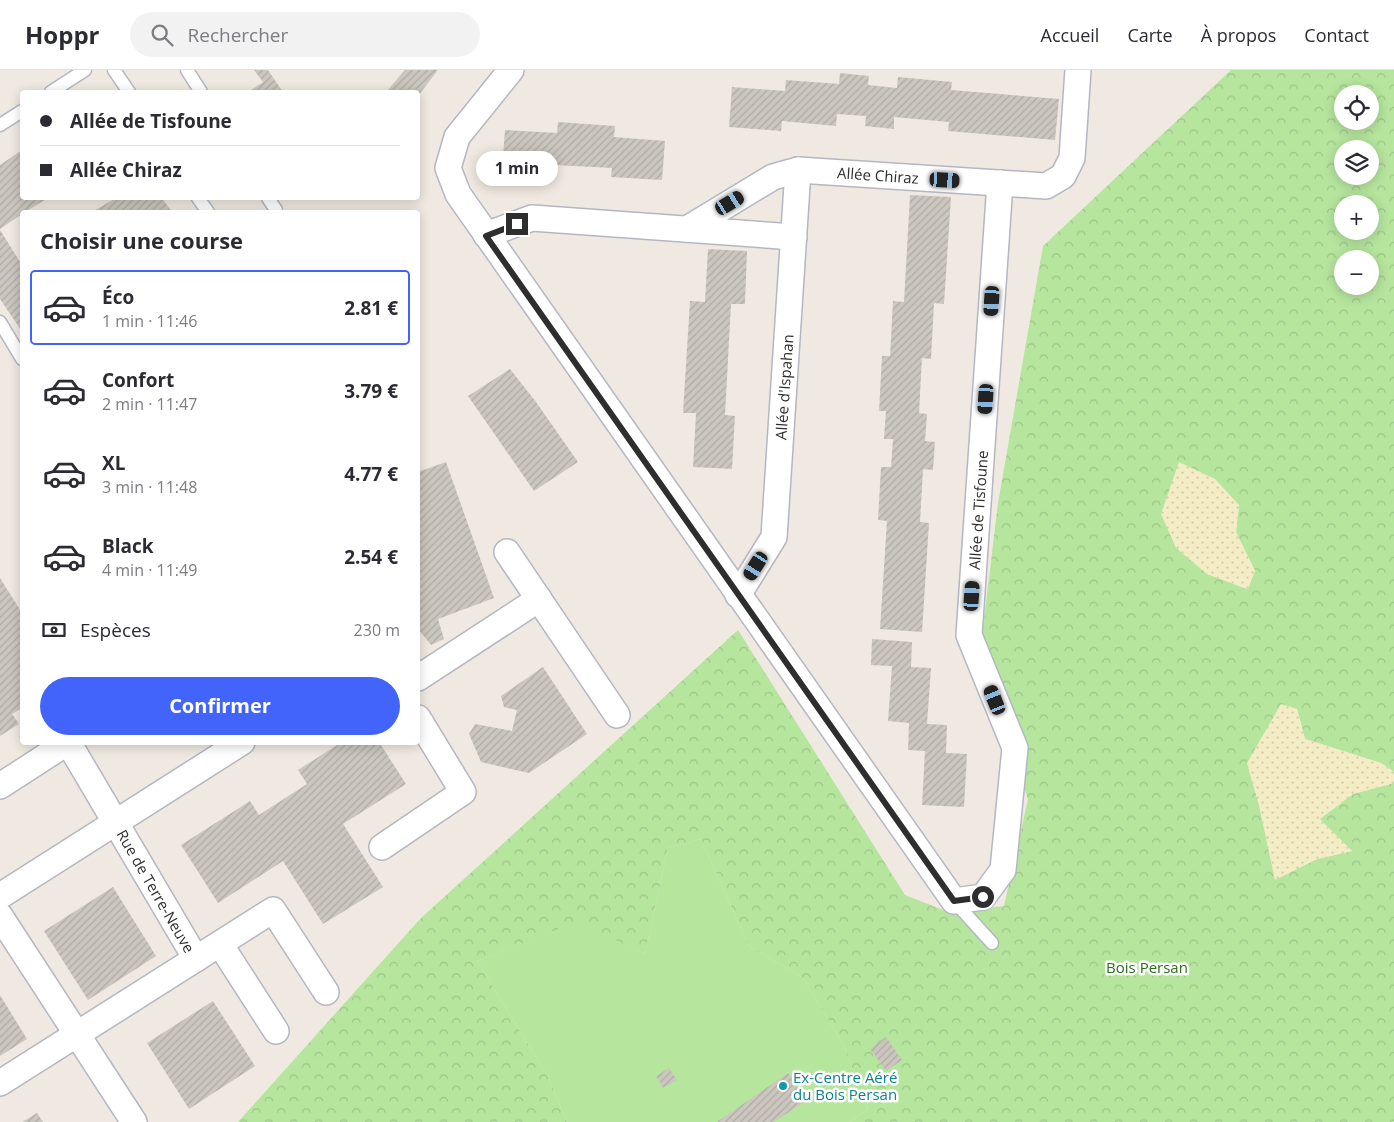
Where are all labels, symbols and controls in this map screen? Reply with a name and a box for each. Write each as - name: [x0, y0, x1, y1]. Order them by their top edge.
- search box: [130, 12, 480, 57]
- text: Hoppr: [25, 18, 100, 51]
- icon: search: [148, 21, 176, 49]
- text: Rechercher: [188, 22, 288, 48]
- text: Accueil: [1041, 23, 1099, 47]
- text: Carte: [1127, 23, 1173, 47]
- text: À propos: [1201, 23, 1276, 47]
- text: Contact: [1304, 23, 1369, 47]
- map controls: [1334, 85, 1379, 295]
- button: locate: [1334, 85, 1379, 130]
- text: Allée de Tisfoune: [70, 108, 232, 134]
- button: layers: [1334, 140, 1379, 185]
- callout: 1 min: [476, 152, 558, 186]
- text: Allée Chiraz: [70, 157, 182, 183]
- text: 1 min: [495, 157, 539, 179]
- street label: Allée Chiraz: [837, 162, 919, 188]
- car: [929, 172, 960, 188]
- car: [713, 189, 746, 217]
- button: +: [1334, 195, 1379, 240]
- route end: [506, 213, 528, 235]
- text: Choisir une course: [40, 225, 243, 255]
- button: −: [1334, 250, 1379, 295]
- text: Éco: [102, 284, 134, 310]
- icon: car: [42, 285, 87, 330]
- car: [983, 286, 1000, 316]
- text: 2.81 €: [344, 295, 398, 321]
- text: 1 min · 11:46: [102, 310, 197, 332]
- street label: Allée d'Ispahan: [770, 334, 798, 440]
- text: Confort: [102, 367, 174, 393]
- icon: car: [42, 368, 87, 413]
- text: 3.79 €: [344, 378, 398, 404]
- car: [977, 384, 994, 414]
- text: 2 min · 11:47: [102, 393, 197, 415]
- text: XL: [102, 450, 125, 476]
- street label: Allée de Tisfoune: [964, 450, 992, 570]
- icon: car: [42, 451, 87, 496]
- text: 4.77 €: [344, 461, 398, 487]
- text: 3 min · 11:48: [102, 476, 197, 498]
- text: Black: [102, 533, 154, 559]
- icon: car: [42, 534, 87, 579]
- text: 2.54 €: [344, 544, 398, 570]
- car: [741, 549, 770, 583]
- text: 4 min · 11:49: [102, 559, 197, 581]
- car: [963, 581, 980, 611]
- icon: cash: [40, 616, 68, 644]
- text: Espèces: [80, 617, 151, 643]
- text: 230 m: [354, 619, 400, 641]
- button: Confirmer: [40, 677, 400, 735]
- car: [982, 683, 1007, 717]
- street label: Rue de Terre-Neuve: [113, 826, 199, 956]
- route start: [972, 886, 994, 908]
- park label: Bois Persan: [1106, 957, 1188, 977]
- place label: Ex-Centre Aéré du Bois Persan: [793, 1067, 897, 1104]
- marker: Ex-Centre Aéré du Bois Persan: [777, 1080, 789, 1092]

